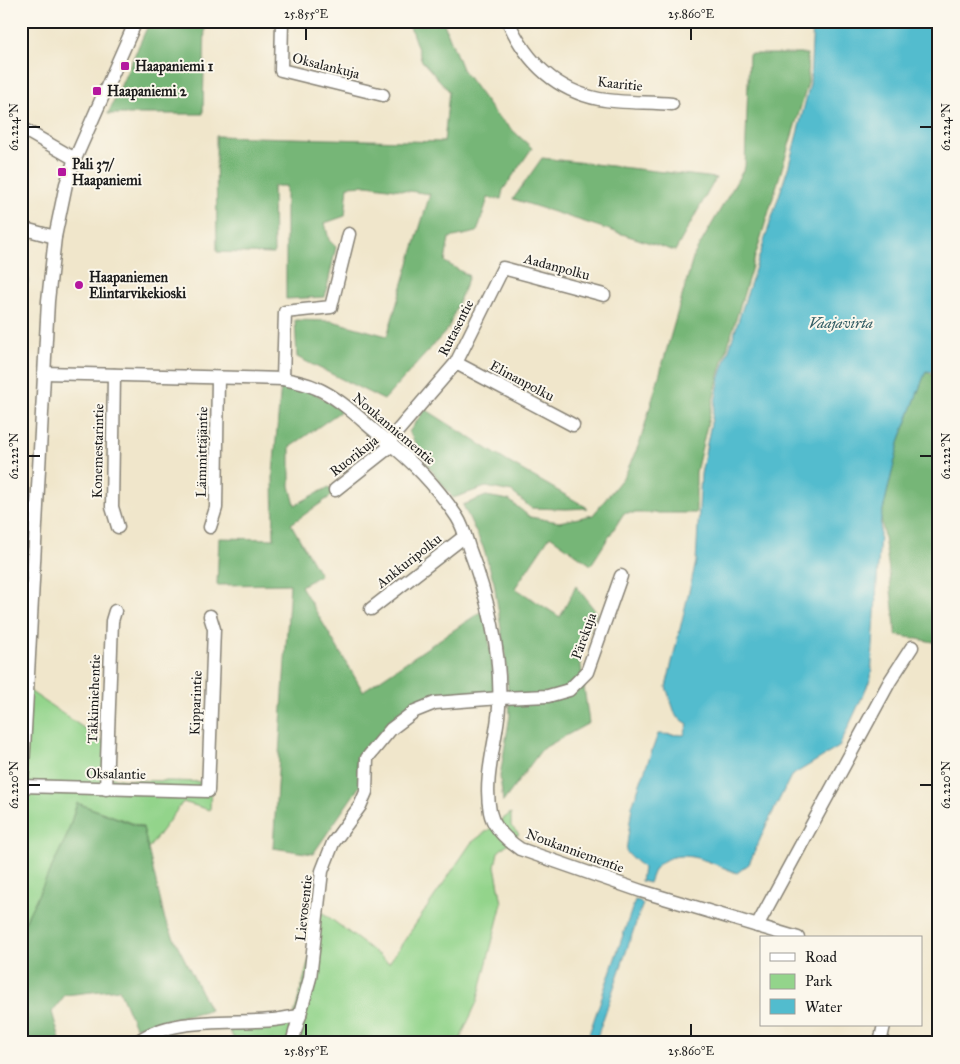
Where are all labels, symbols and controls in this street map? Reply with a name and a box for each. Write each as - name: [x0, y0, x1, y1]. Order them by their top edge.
- text: 25.855°E: [284, 7, 328, 21]
- text: 25.860°E: [668, 7, 714, 21]
- street label: Oksalankuja: [291, 49, 361, 83]
- place label: Haapaniemi 1: [135, 58, 214, 76]
- marker: Haapaniemi 1: [119, 60, 131, 72]
- street label: Kaaritie: [597, 73, 644, 95]
- place label: Haapaniemi 2: [107, 83, 188, 101]
- marker: Haapaniemi 2: [91, 85, 103, 97]
- text: 62.224°N: [7, 103, 21, 151]
- text: 62.224°N: [939, 103, 953, 151]
- place label: Pali 37/ Haapaniemi: [72, 156, 142, 190]
- marker: Pali 37/ Haapaniemi: [56, 166, 68, 178]
- street label: Aadanpolku: [521, 250, 592, 284]
- place label: Haapaniemen Elintarvikekioski: [89, 269, 186, 302]
- marker: Haapaniemen Elintarvikekioski: [73, 279, 85, 291]
- street label: Rutasentie: [435, 297, 478, 359]
- water label: Vaajavirta: [809, 314, 873, 332]
- street label: Elinanpolku: [487, 357, 558, 405]
- street label: Noukanniementie: [349, 389, 439, 469]
- street label: Konemestarintie: [89, 403, 107, 499]
- street label: Lämmittäjäntie: [193, 406, 211, 498]
- street label: Ruorikuja: [326, 432, 382, 480]
- text: 62.222°N: [7, 433, 21, 480]
- text: 62.222°N: [939, 433, 953, 480]
- street label: Ankkuripolku: [372, 530, 446, 592]
- street label: Pärekuja: [568, 610, 600, 662]
- street label: Täkkimiehentie: [84, 654, 104, 744]
- street label: Kipparintie: [186, 670, 206, 736]
- text: 62.220°N: [7, 761, 21, 809]
- text: 62.220°N: [939, 761, 953, 809]
- street label: Oksalantie: [86, 765, 146, 783]
- street label: Noukanniementie: [524, 825, 626, 877]
- street label: Lievosentie: [292, 874, 316, 942]
- legend: [760, 936, 922, 1026]
- text: Road: [805, 948, 837, 966]
- text: Park: [805, 972, 832, 990]
- text: Water: [805, 998, 842, 1016]
- text: 25.855°E: [284, 1044, 328, 1058]
- text: 25.860°E: [668, 1044, 714, 1058]

